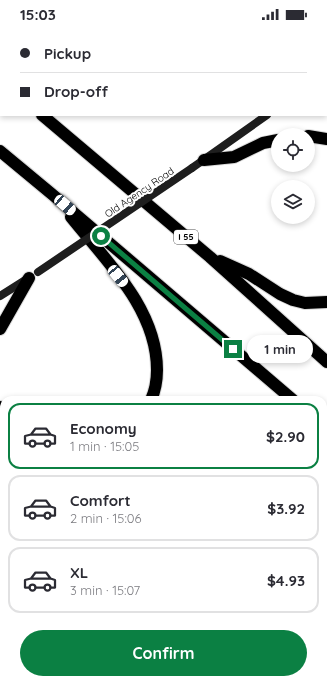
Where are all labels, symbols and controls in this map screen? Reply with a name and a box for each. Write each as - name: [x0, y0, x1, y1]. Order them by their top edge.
- text: 15:03: [20, 5, 56, 24]
- text: Pickup: [44, 44, 91, 63]
- text: Drop-off: [44, 82, 108, 101]
- map controls: [271, 128, 315, 224]
- button: locate: [271, 128, 315, 172]
- street label: Old Agency Road: [102, 164, 176, 220]
- button: layers: [271, 180, 315, 224]
- car: [52, 193, 78, 217]
- route start: [92, 227, 110, 245]
- road number: I 55: [174, 230, 198, 244]
- car: [106, 263, 130, 289]
- callout: 1 min: [247, 335, 313, 363]
- route end: [224, 340, 242, 358]
- text: 1 min: [264, 341, 296, 357]
- icon: car: [22, 418, 58, 454]
- text: Economy: [70, 419, 137, 438]
- text: $2.90: [266, 427, 305, 446]
- text: 1 min · 15:05: [70, 438, 139, 454]
- icon: car: [22, 490, 58, 526]
- text: Comfort: [70, 491, 131, 510]
- text: $3.92: [267, 499, 305, 518]
- text: 2 min · 15:06: [70, 510, 142, 526]
- icon: car: [22, 562, 58, 598]
- text: XL: [70, 563, 88, 582]
- text: $4.93: [267, 571, 305, 590]
- text: 3 min · 15:07: [70, 582, 140, 598]
- button: Confirm: [20, 630, 307, 676]

